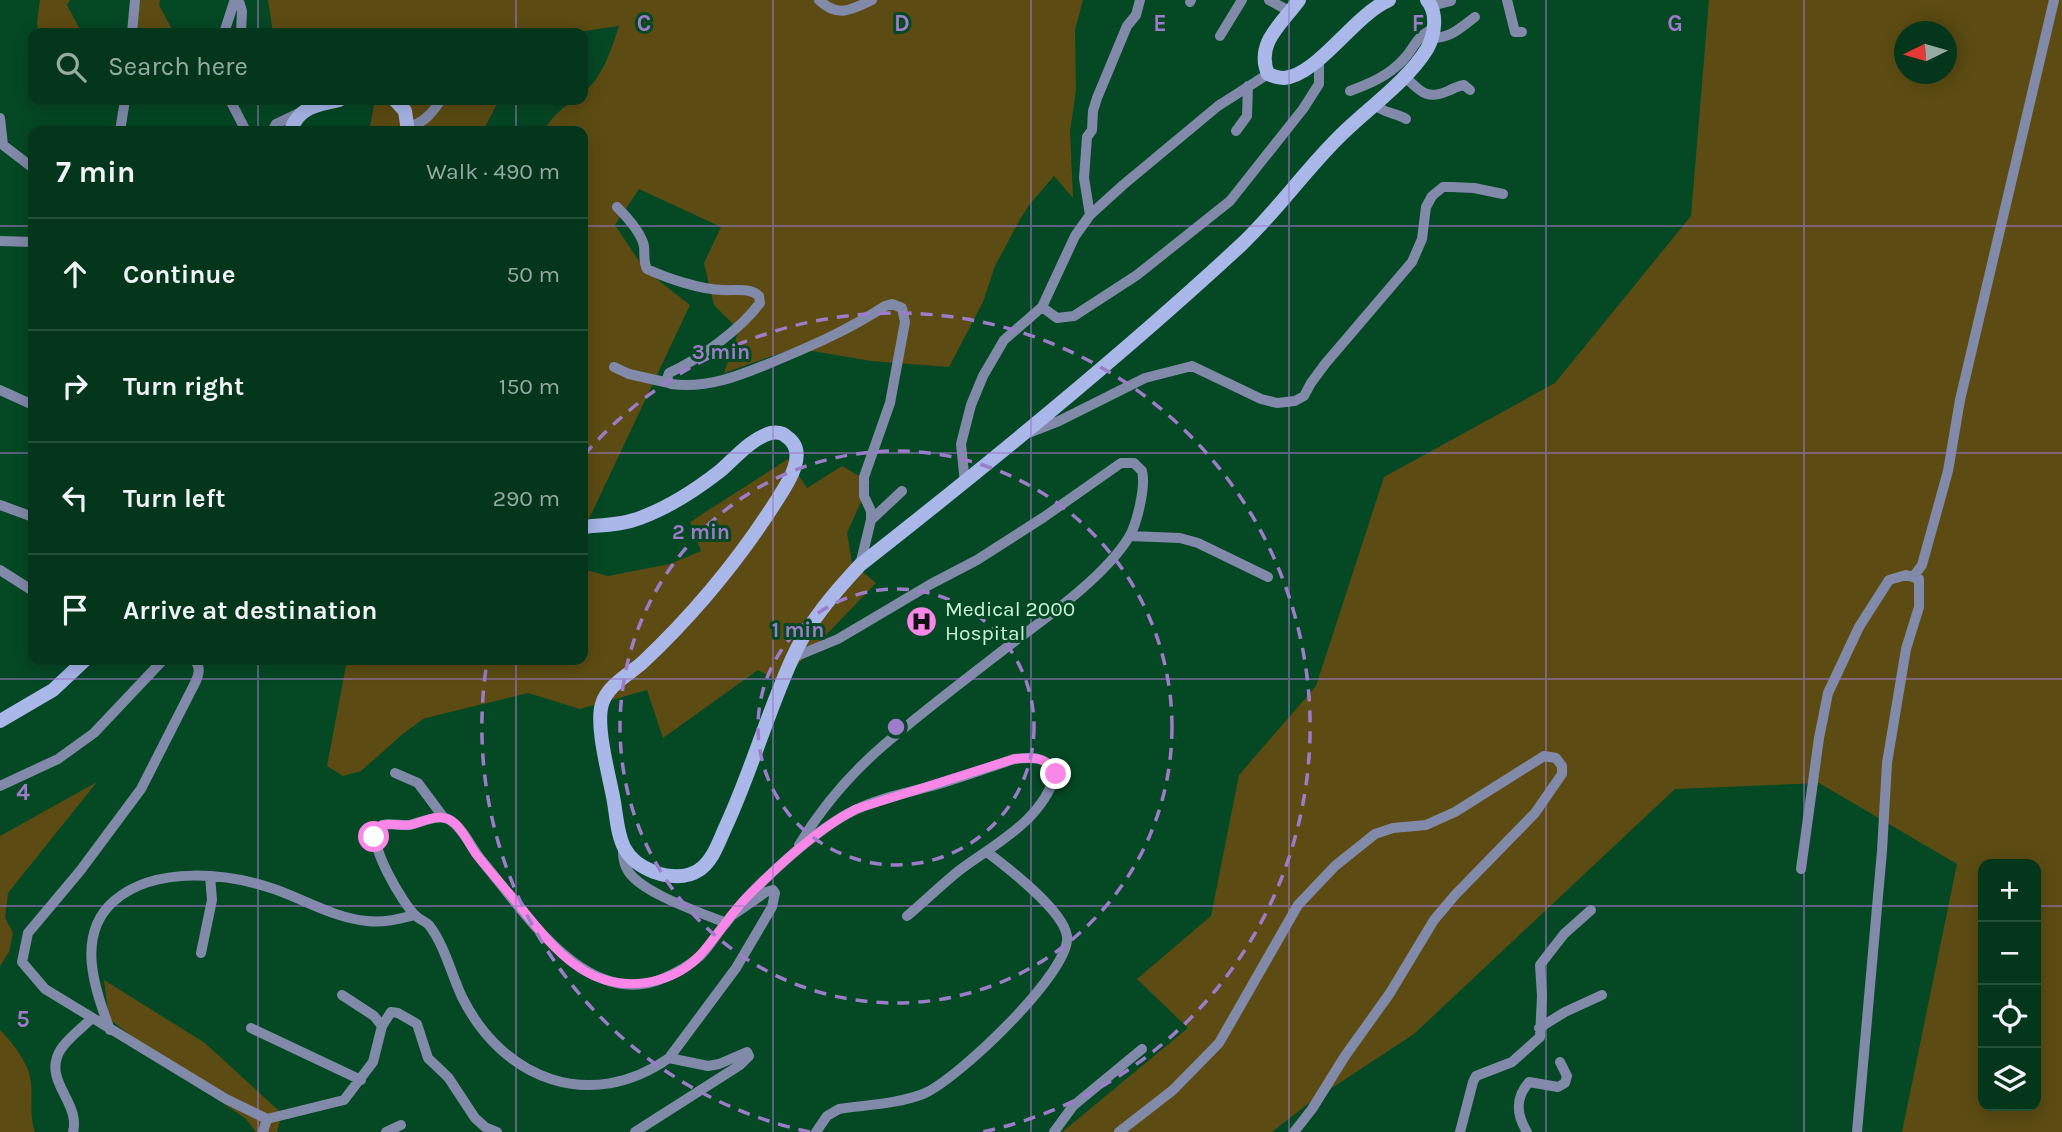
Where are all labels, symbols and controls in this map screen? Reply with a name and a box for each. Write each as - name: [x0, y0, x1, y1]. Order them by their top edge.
- text: C: [637, 10, 651, 37]
- text: D: [894, 10, 910, 37]
- text: E: [1153, 10, 1167, 37]
- text: F: [1412, 10, 1424, 37]
- text: G: [1667, 10, 1683, 37]
- north arrow: [1894, 21, 1957, 84]
- search box: [28, 28, 588, 105]
- icon: search: [52, 48, 90, 86]
- text: Search here: [108, 51, 248, 82]
- text: 7 min: [56, 154, 136, 190]
- text: Walk · 490 m: [426, 158, 560, 185]
- icon: ahead: [56, 255, 94, 293]
- text: Continue: [123, 259, 235, 290]
- text: 50 m: [506, 261, 560, 288]
- text: 3 min: [692, 340, 750, 364]
- icon: right: [56, 367, 94, 405]
- text: Turn right: [123, 371, 244, 402]
- text: 150 m: [499, 373, 560, 400]
- icon: left: [56, 479, 94, 517]
- text: Turn left: [123, 483, 225, 514]
- text: 290 m: [493, 485, 560, 512]
- text: 2 min: [672, 520, 730, 544]
- icon: arrive: [56, 591, 94, 629]
- text: Arrive at destination: [123, 595, 377, 626]
- place label: Medical 2000 Hospital: [945, 597, 1075, 645]
- hospital icon: Medical 2000 Hospital: [905, 604, 939, 638]
- text: 1 min: [772, 618, 824, 642]
- centre of rings: [884, 715, 908, 739]
- route end: [1040, 758, 1071, 789]
- text: 4: [16, 779, 30, 806]
- route start: [358, 821, 389, 852]
- map controls: [1978, 859, 2041, 1111]
- button: +: [1978, 859, 2041, 922]
- button: −: [1978, 922, 2041, 985]
- button: locate: [1978, 985, 2041, 1048]
- text: 5: [16, 1006, 30, 1033]
- button: layers: [1978, 1048, 2041, 1111]

